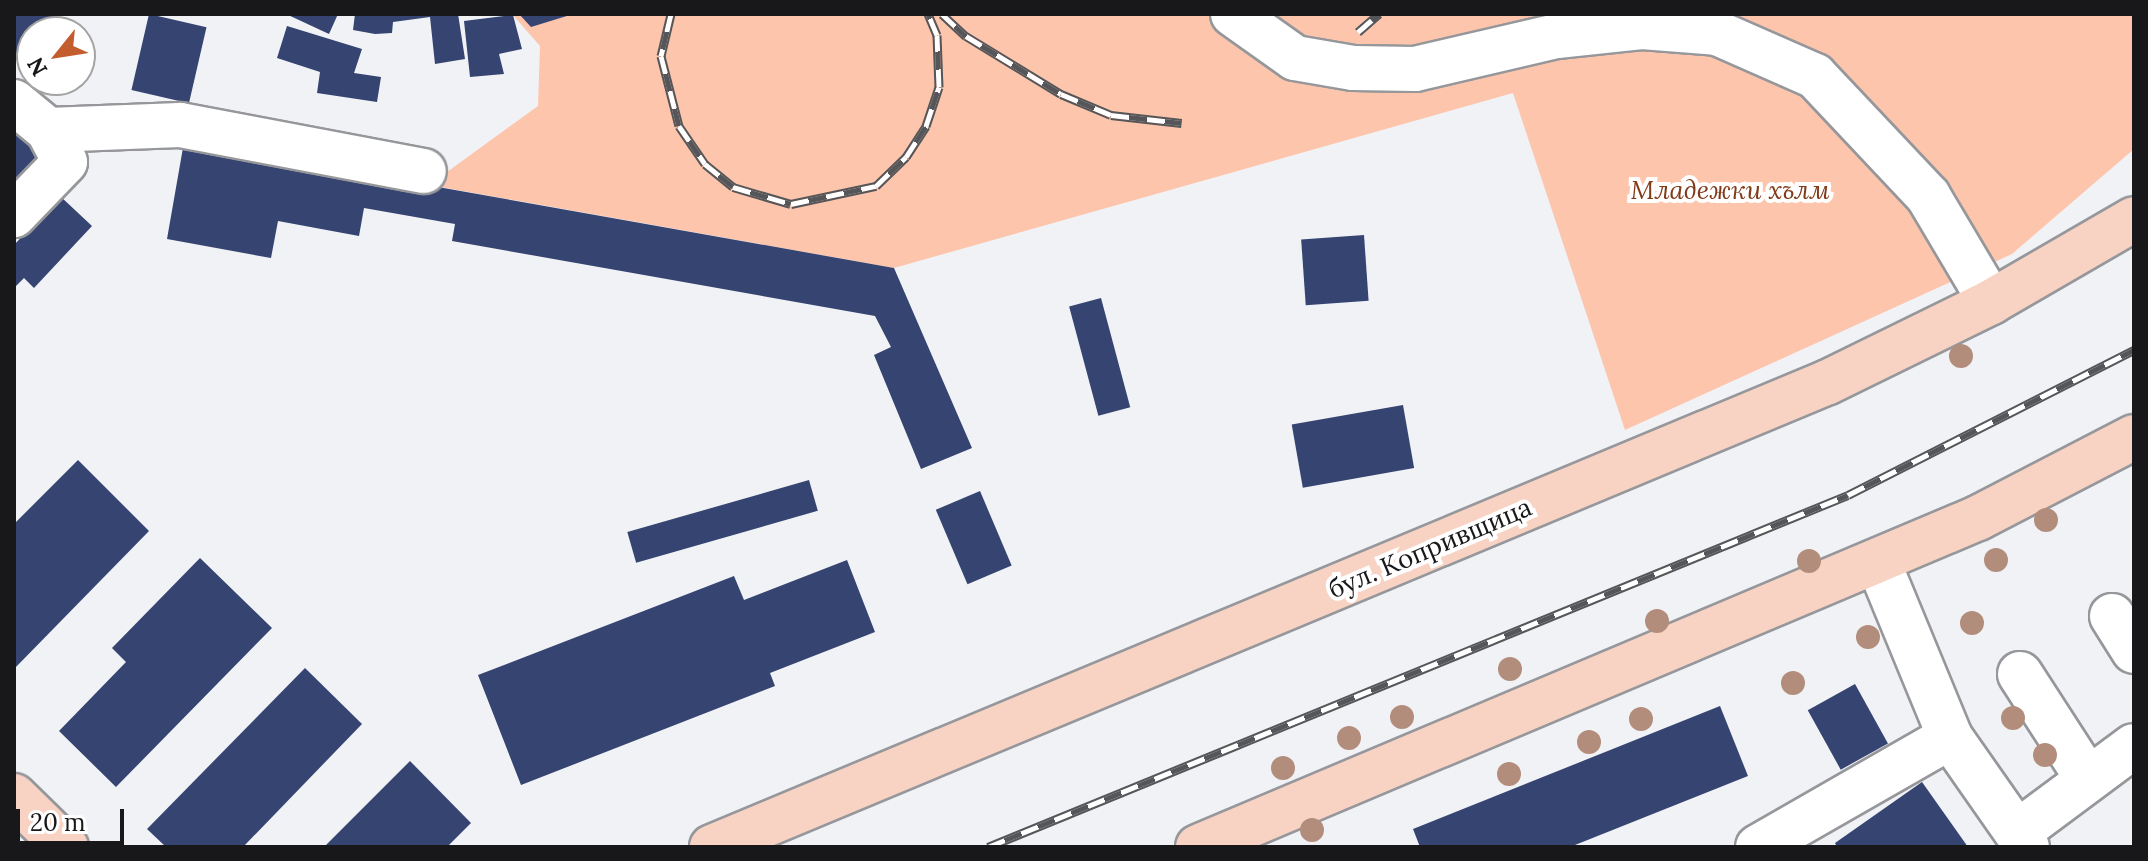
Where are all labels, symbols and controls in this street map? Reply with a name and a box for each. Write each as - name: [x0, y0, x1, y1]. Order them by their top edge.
- north arrow: [16, 16, 96, 96]
- text: N: [21, 53, 53, 81]
- park label: Младежки хълм: [1631, 174, 1829, 206]
- street label: бул. Копривщица: [1324, 491, 1536, 605]
- scale bar: [20, 793, 128, 843]
- text: 20 m: [30, 807, 86, 838]

